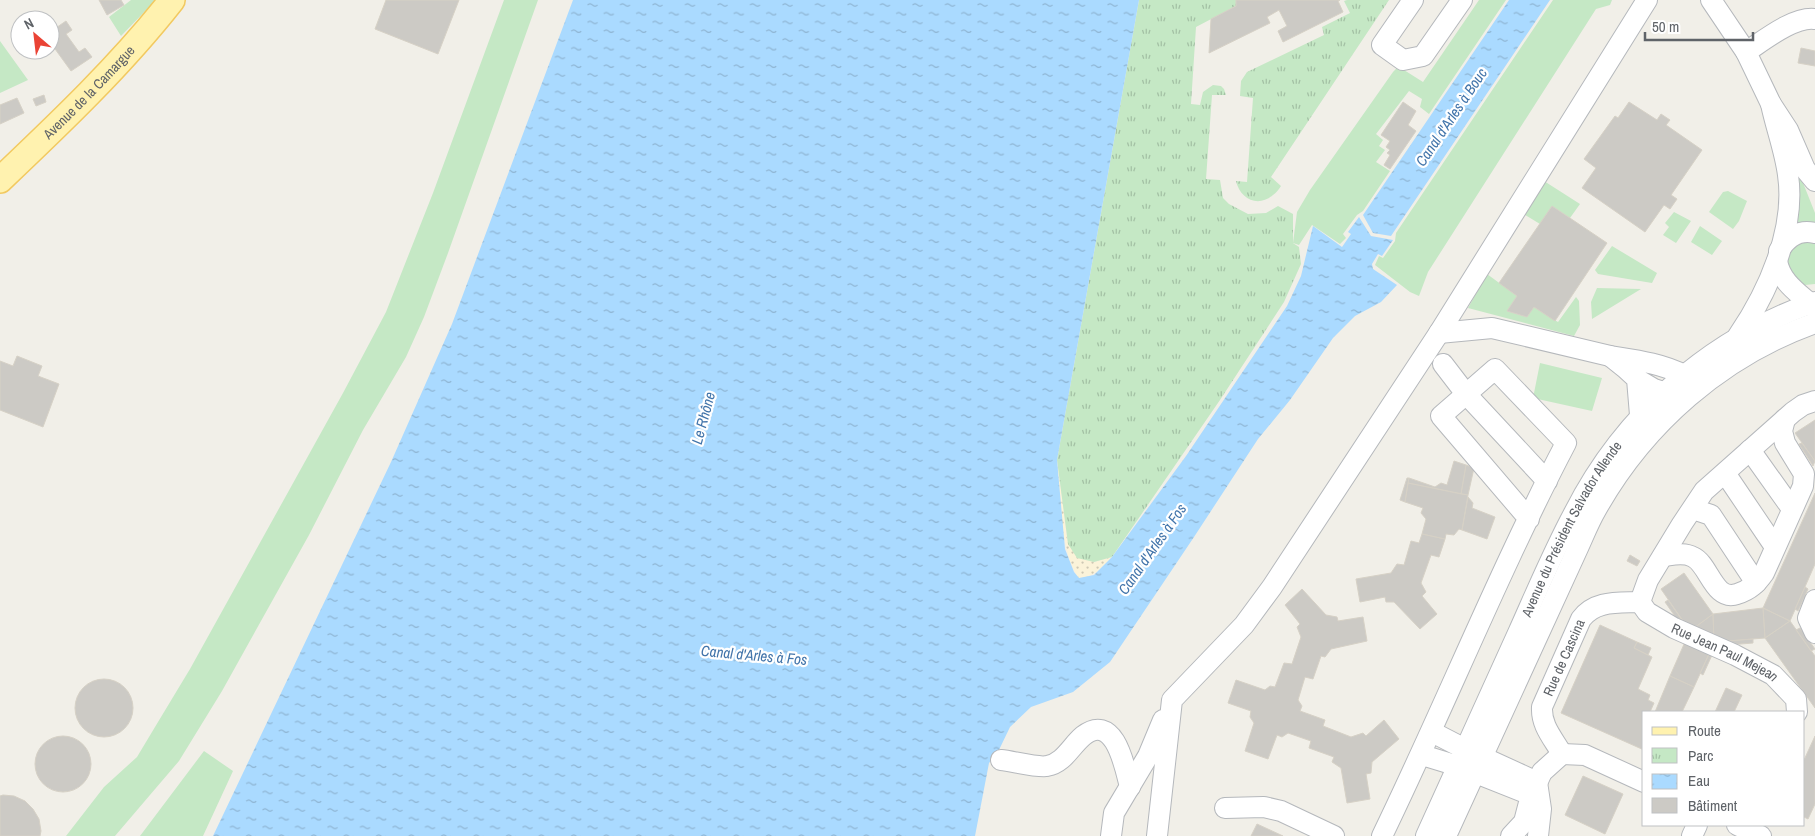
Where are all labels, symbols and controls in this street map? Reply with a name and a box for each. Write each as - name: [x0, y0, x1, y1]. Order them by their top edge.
- north arrow: [10, 10, 60, 60]
- scale bar: [1645, 10, 1752, 42]
- text: N: [21, 14, 37, 33]
- text: 50 m: [1652, 16, 1679, 37]
- street label: Avenue de la Camargue: [39, 42, 139, 144]
- water label: Canal d'Arles à Bouc: [1410, 64, 1492, 170]
- water label: Le Rhône: [686, 389, 720, 446]
- street label: Avenue du Président Salvador Allende: [1517, 437, 1625, 620]
- water label: Canal d'Arles à Fos: [1113, 499, 1191, 599]
- street label: Rue de Cascina: [1539, 616, 1589, 699]
- street label: Rue Jean Paul Mejean: [1669, 619, 1783, 685]
- water label: Canal d'Arles à Fos: [700, 640, 808, 670]
- legend: [1642, 711, 1805, 826]
- text: Route: [1688, 720, 1721, 741]
- text: Parc: [1688, 745, 1713, 766]
- text: Eau: [1688, 770, 1710, 791]
- text: Bâtiment: [1688, 795, 1738, 816]

